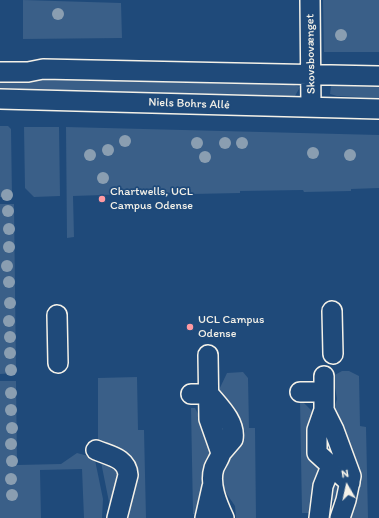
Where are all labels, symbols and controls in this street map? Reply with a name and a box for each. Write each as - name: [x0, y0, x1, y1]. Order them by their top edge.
- street label: Skovsbovænget: [303, 14, 319, 94]
- street label: Niels Bohrs Allé: [148, 95, 230, 113]
- place label: Chartwells, UCL Campus Odense: [110, 185, 193, 213]
- marker: Chartwells, UCL Campus Odense: [97, 194, 107, 204]
- place label: UCL Campus Odense: [198, 313, 264, 341]
- marker: UCL Campus Odense: [185, 322, 195, 332]
- north arrow: [327, 466, 367, 506]
- text: N: [340, 467, 350, 481]

